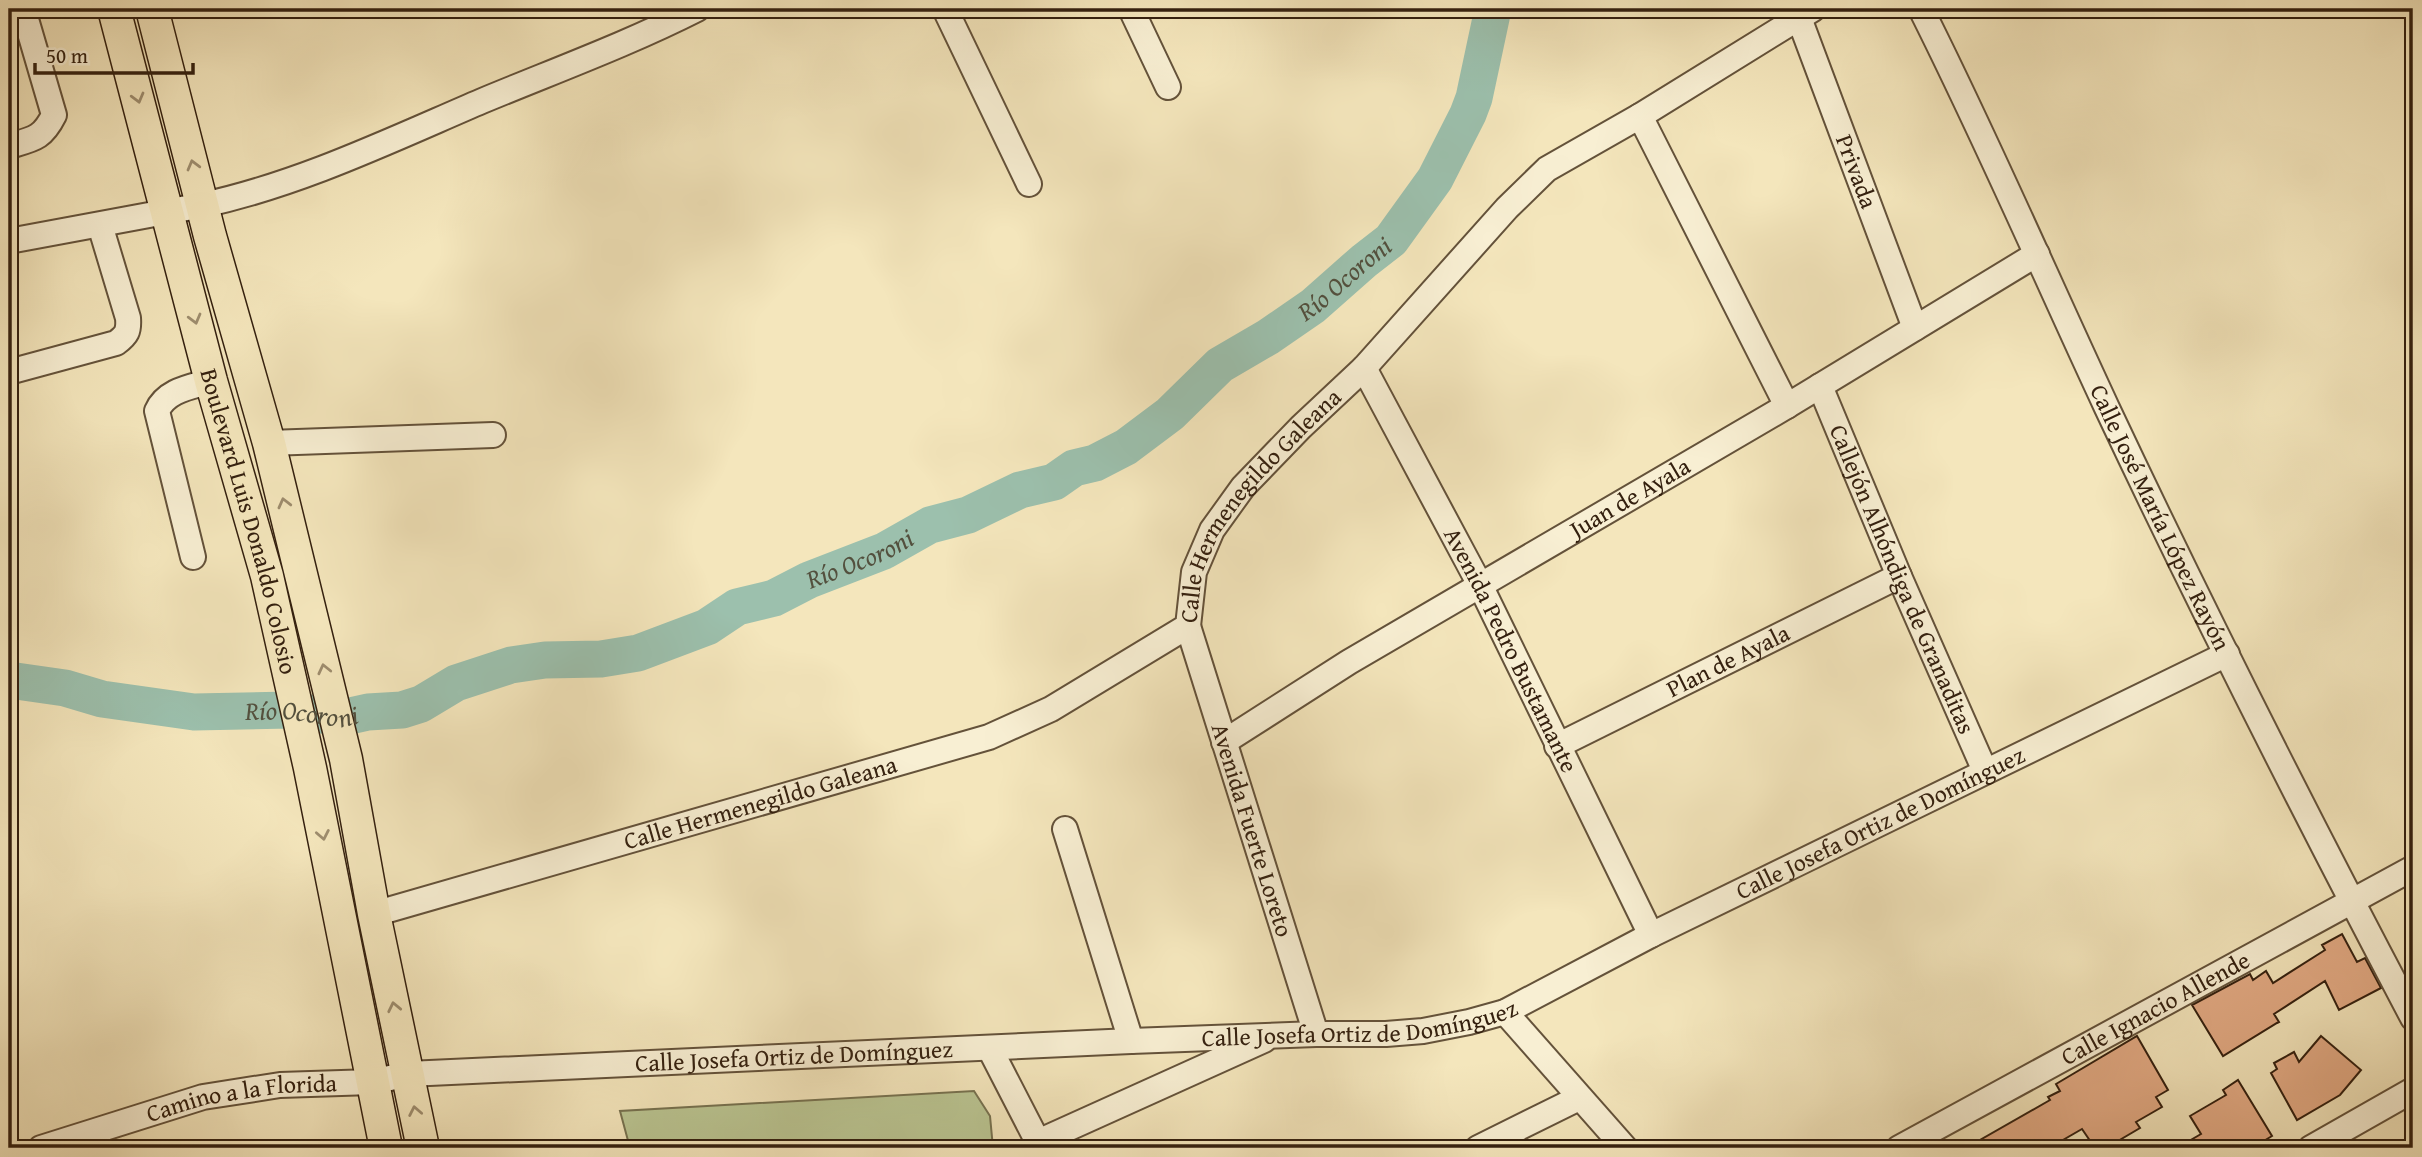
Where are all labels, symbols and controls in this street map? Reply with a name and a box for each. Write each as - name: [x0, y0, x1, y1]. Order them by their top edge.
- scale bar: [35, 32, 192, 76]
- text: 50 m: [46, 40, 88, 71]
- one-way arrow: [130, 92, 144, 104]
- street label: Privada: [1827, 129, 1887, 214]
- one-way arrow: [187, 159, 201, 171]
- water label: Río Ocoroni: [1288, 226, 1400, 331]
- one-way arrow: [187, 312, 201, 324]
- street label: Boulevard Luis Donaldo Colosio: [191, 365, 306, 678]
- street label: Calle Hermenegildo Galeana: [1170, 379, 1349, 624]
- street label: Calle José María López Rayón: [2081, 379, 2240, 657]
- street label: Callejón Alhóndiga de Granaditas: [1821, 419, 1984, 739]
- street label: Juan de Ayala: [1560, 448, 1697, 548]
- one-way arrow: [278, 497, 292, 509]
- water label: Río Ocoroni: [799, 518, 921, 599]
- street label: Avenida Pedro Bustamante: [1435, 521, 1587, 778]
- street label: Plan de Ayala: [1660, 615, 1796, 706]
- one-way arrow: [318, 663, 333, 675]
- water label: Río Ocoroni: [244, 690, 362, 737]
- street label: Avenida Fuerte Loreto: [1203, 719, 1302, 941]
- street label: Calle Josefa Ortiz de Domínguez: [1730, 737, 2030, 908]
- street label: Calle Hermenegildo Galeana: [620, 746, 901, 858]
- one-way arrow: [315, 829, 330, 841]
- street label: Calle Ignacio Allende: [2054, 942, 2256, 1074]
- street label: Calle Josefa Ortiz de Domínguez: [1201, 991, 1523, 1055]
- one-way arrow: [387, 1001, 402, 1013]
- street label: Calle Josefa Ortiz de Domínguez: [634, 1031, 953, 1081]
- street label: Camino a la Florida: [142, 1065, 338, 1131]
- one-way arrow: [409, 1105, 424, 1117]

